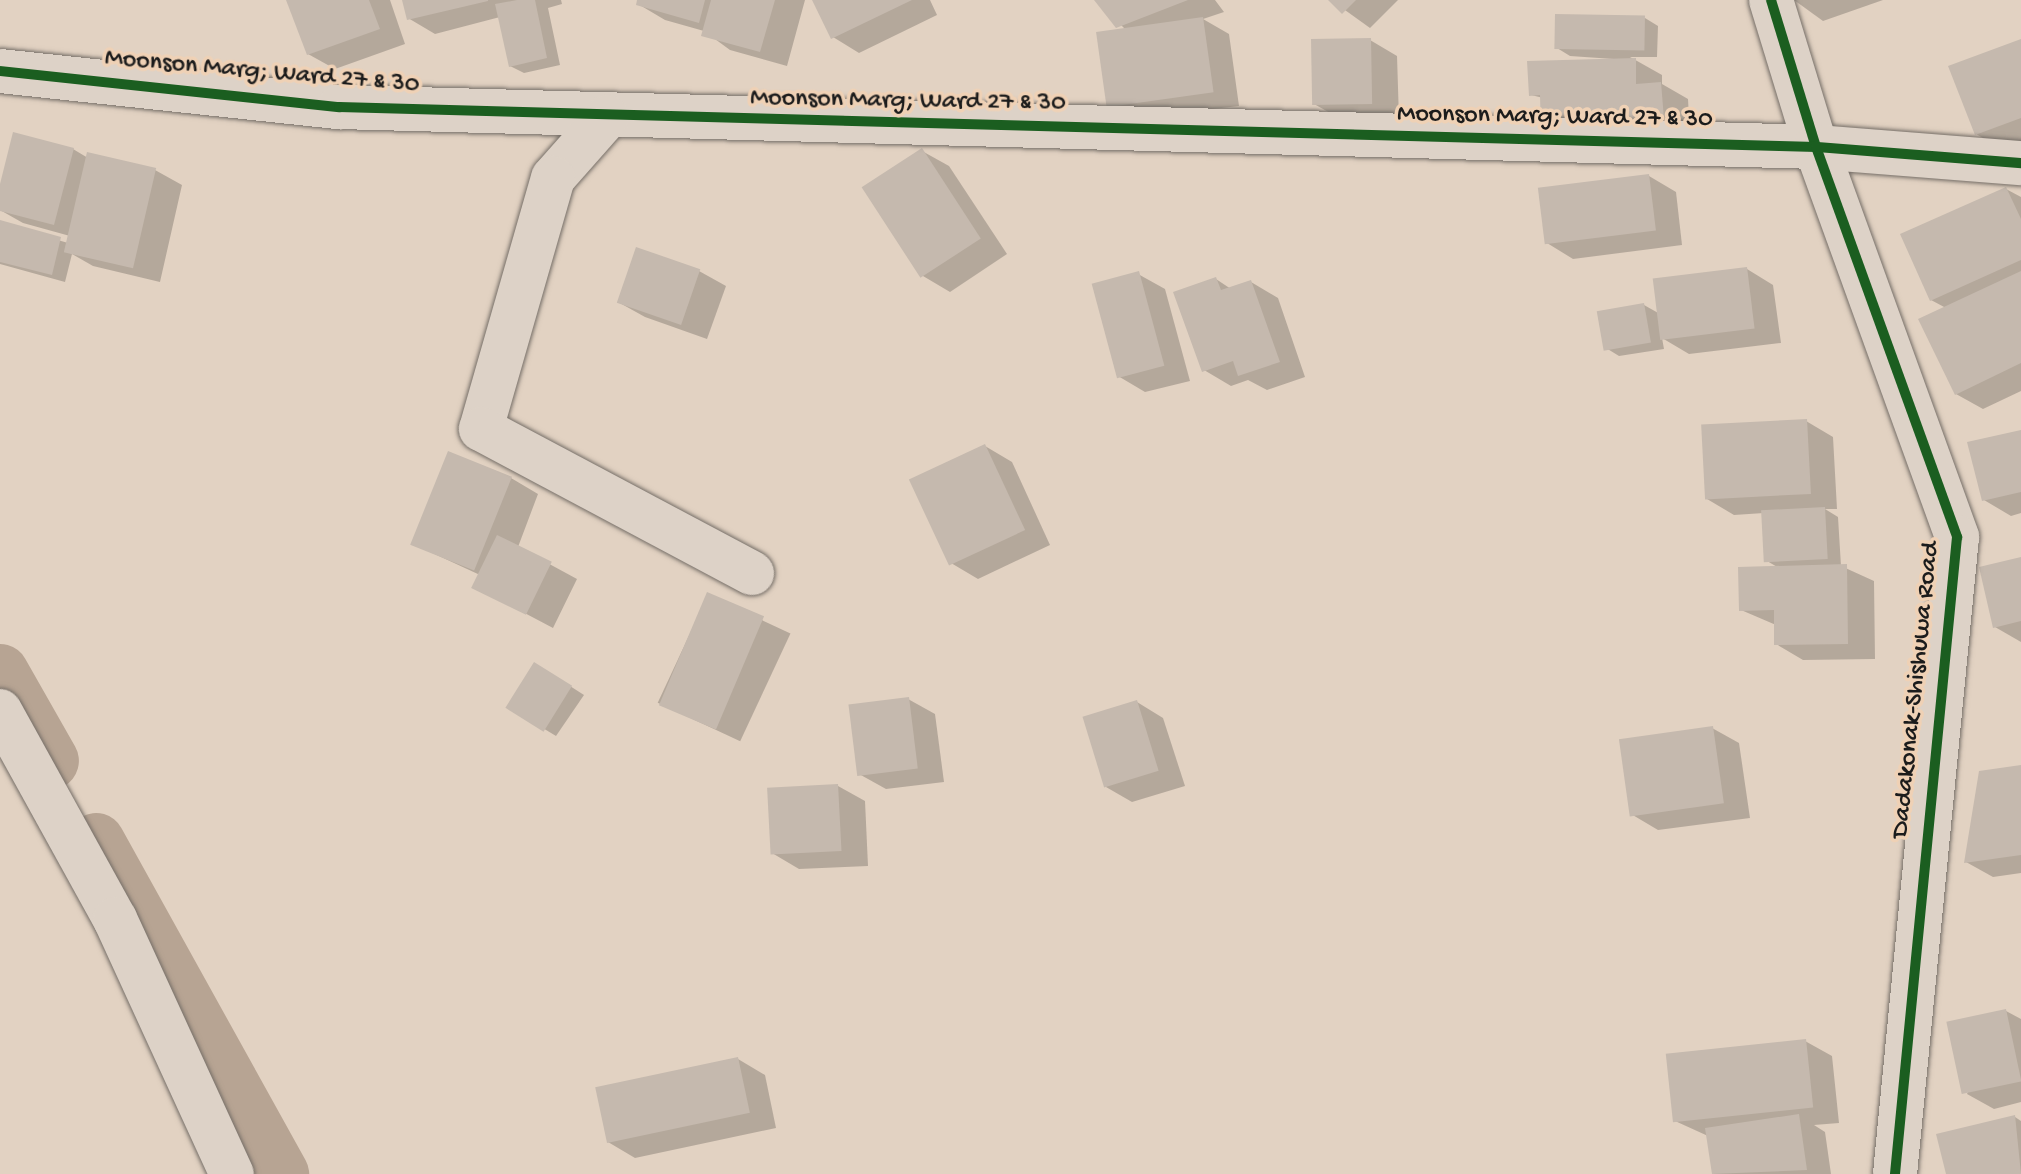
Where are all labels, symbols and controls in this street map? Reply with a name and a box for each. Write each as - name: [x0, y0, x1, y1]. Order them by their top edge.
- street label: Moonson Marg; Ward 27 & 30: [103, 44, 421, 102]
- street label: Moonson Marg; Ward 27 & 30: [750, 84, 1066, 120]
- street label: Moonson Marg; Ward 27 & 30: [1397, 100, 1713, 136]
- street label: Dadakonak-Shishuwa Road: [1886, 540, 1948, 840]

